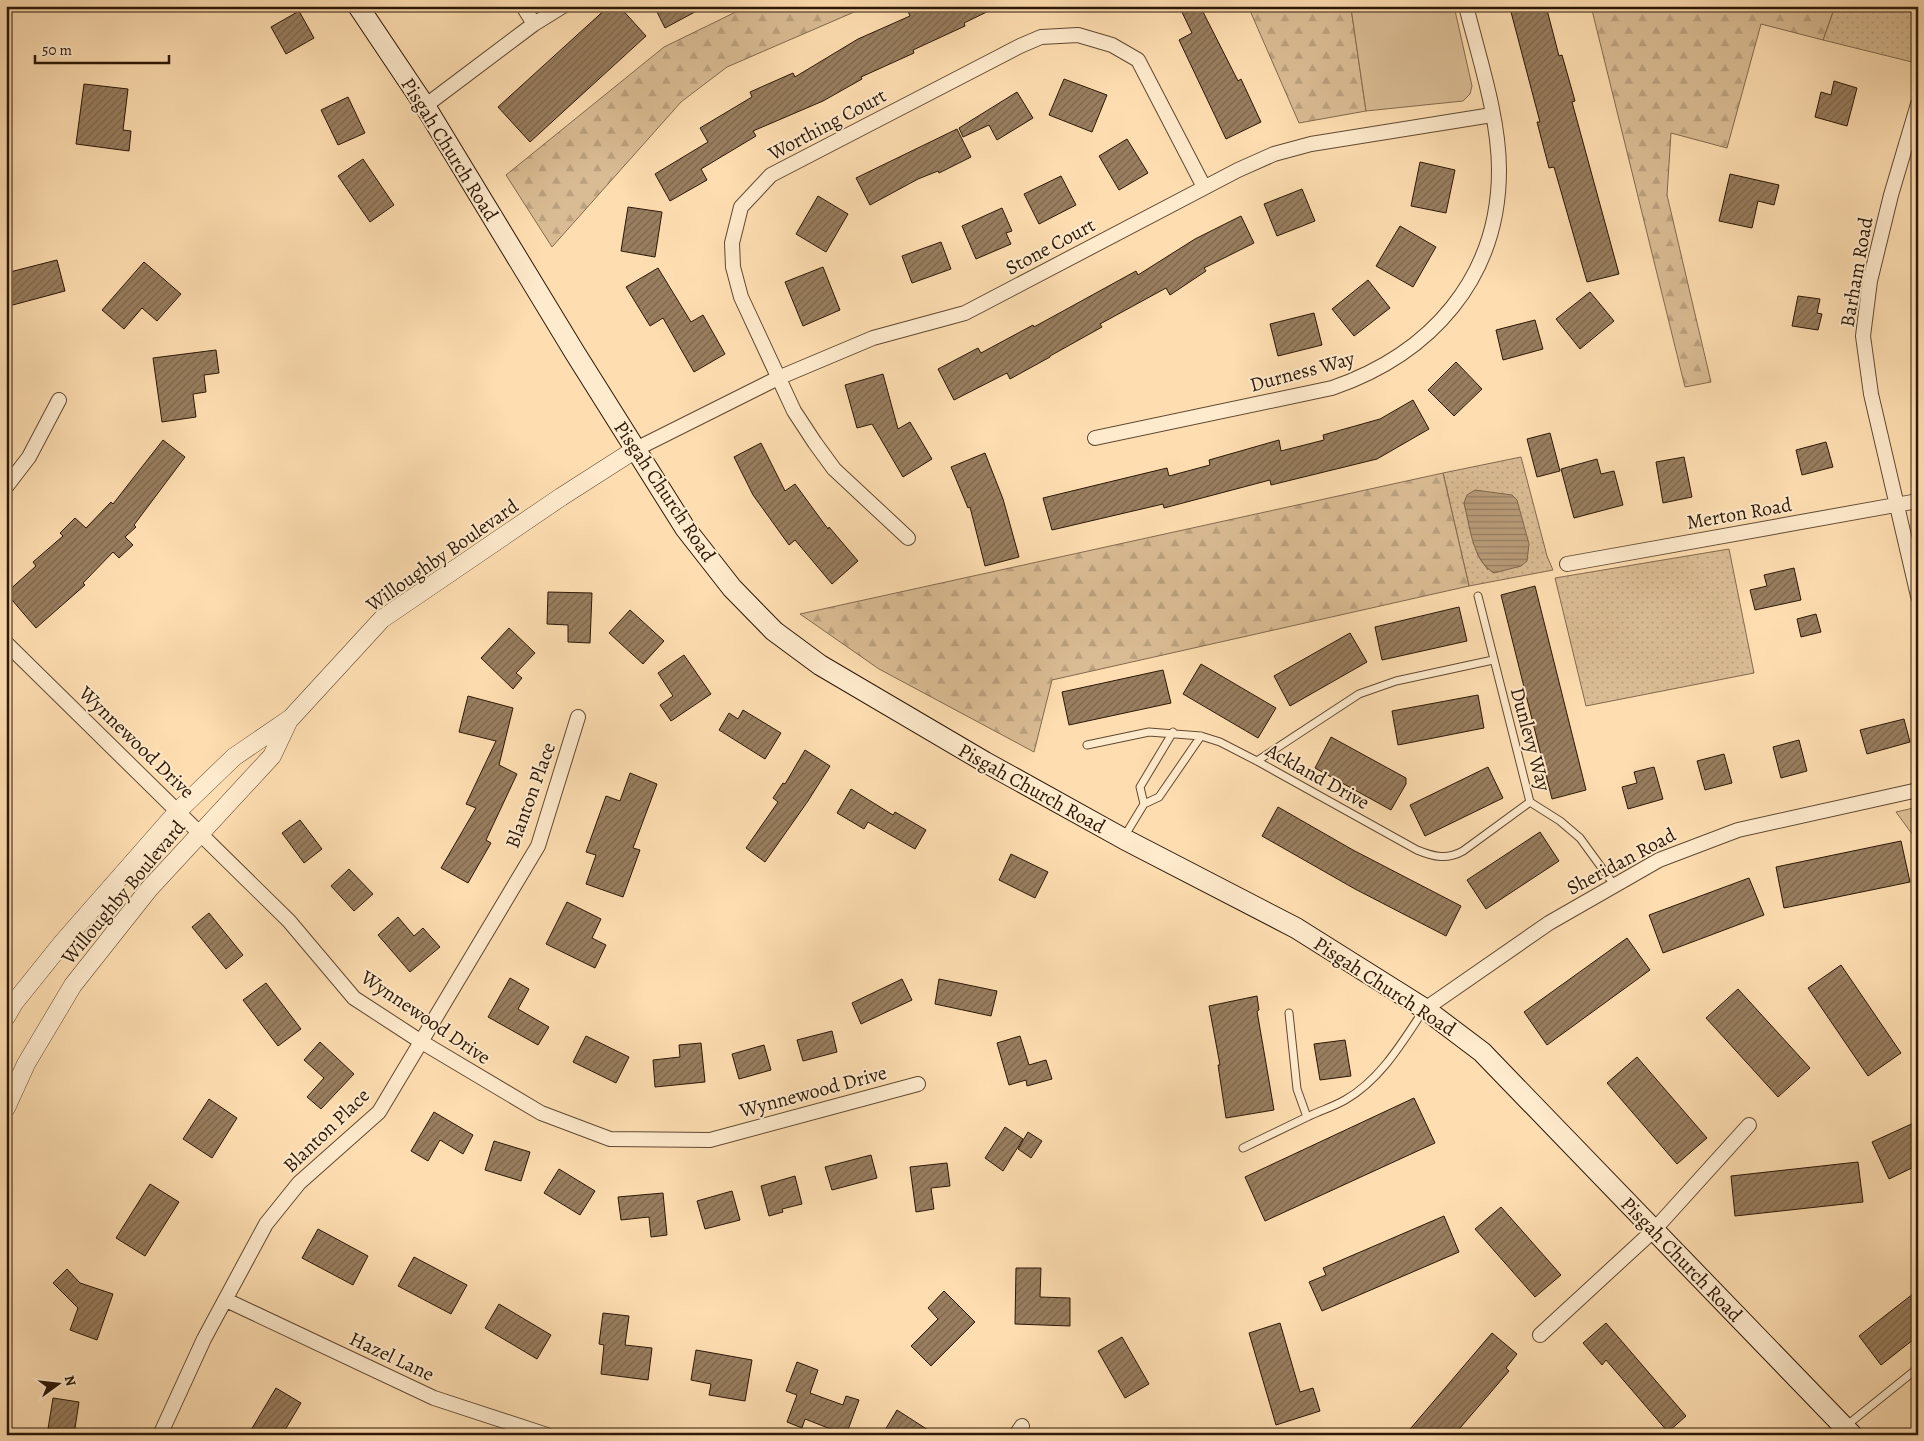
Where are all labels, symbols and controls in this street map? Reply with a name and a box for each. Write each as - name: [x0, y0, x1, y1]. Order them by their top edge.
- scale bar: [35, 32, 169, 64]
- text: 50 m: [42, 40, 72, 60]
- street label: Pisgah Church Road: [395, 72, 505, 226]
- street label: Worthing Court: [763, 82, 891, 167]
- street label: Stone Court: [1001, 211, 1100, 281]
- street label: Barham Road: [1834, 215, 1879, 329]
- street label: Durness Way: [1247, 344, 1359, 398]
- street label: Pisgah Church Road: [607, 416, 722, 567]
- street label: Merton Road: [1684, 491, 1794, 536]
- street label: Willoughby Boulevard: [360, 493, 524, 619]
- street label: Wynnewood Drive: [72, 679, 200, 805]
- street label: Dunlevy Way: [1504, 684, 1558, 795]
- street label: Ackland Drive: [1260, 736, 1374, 816]
- street label: Pisgah Church Road: [953, 737, 1110, 840]
- street label: Blanton Place: [499, 738, 562, 852]
- street label: Willoughby Boulevard: [55, 815, 192, 971]
- street label: Sheridan Road: [1562, 821, 1681, 902]
- street label: Pisgah Church Road: [1308, 930, 1461, 1043]
- street label: Wynnewood Drive: [355, 963, 496, 1071]
- street label: Wynnewood Drive: [736, 1059, 890, 1124]
- street label: Blanton Place: [277, 1082, 376, 1179]
- street label: Pisgah Church Road: [1615, 1191, 1749, 1328]
- street label: Hazel Lane: [345, 1325, 438, 1388]
- north arrow: [32, 1358, 82, 1408]
- text: N: [60, 1373, 81, 1388]

